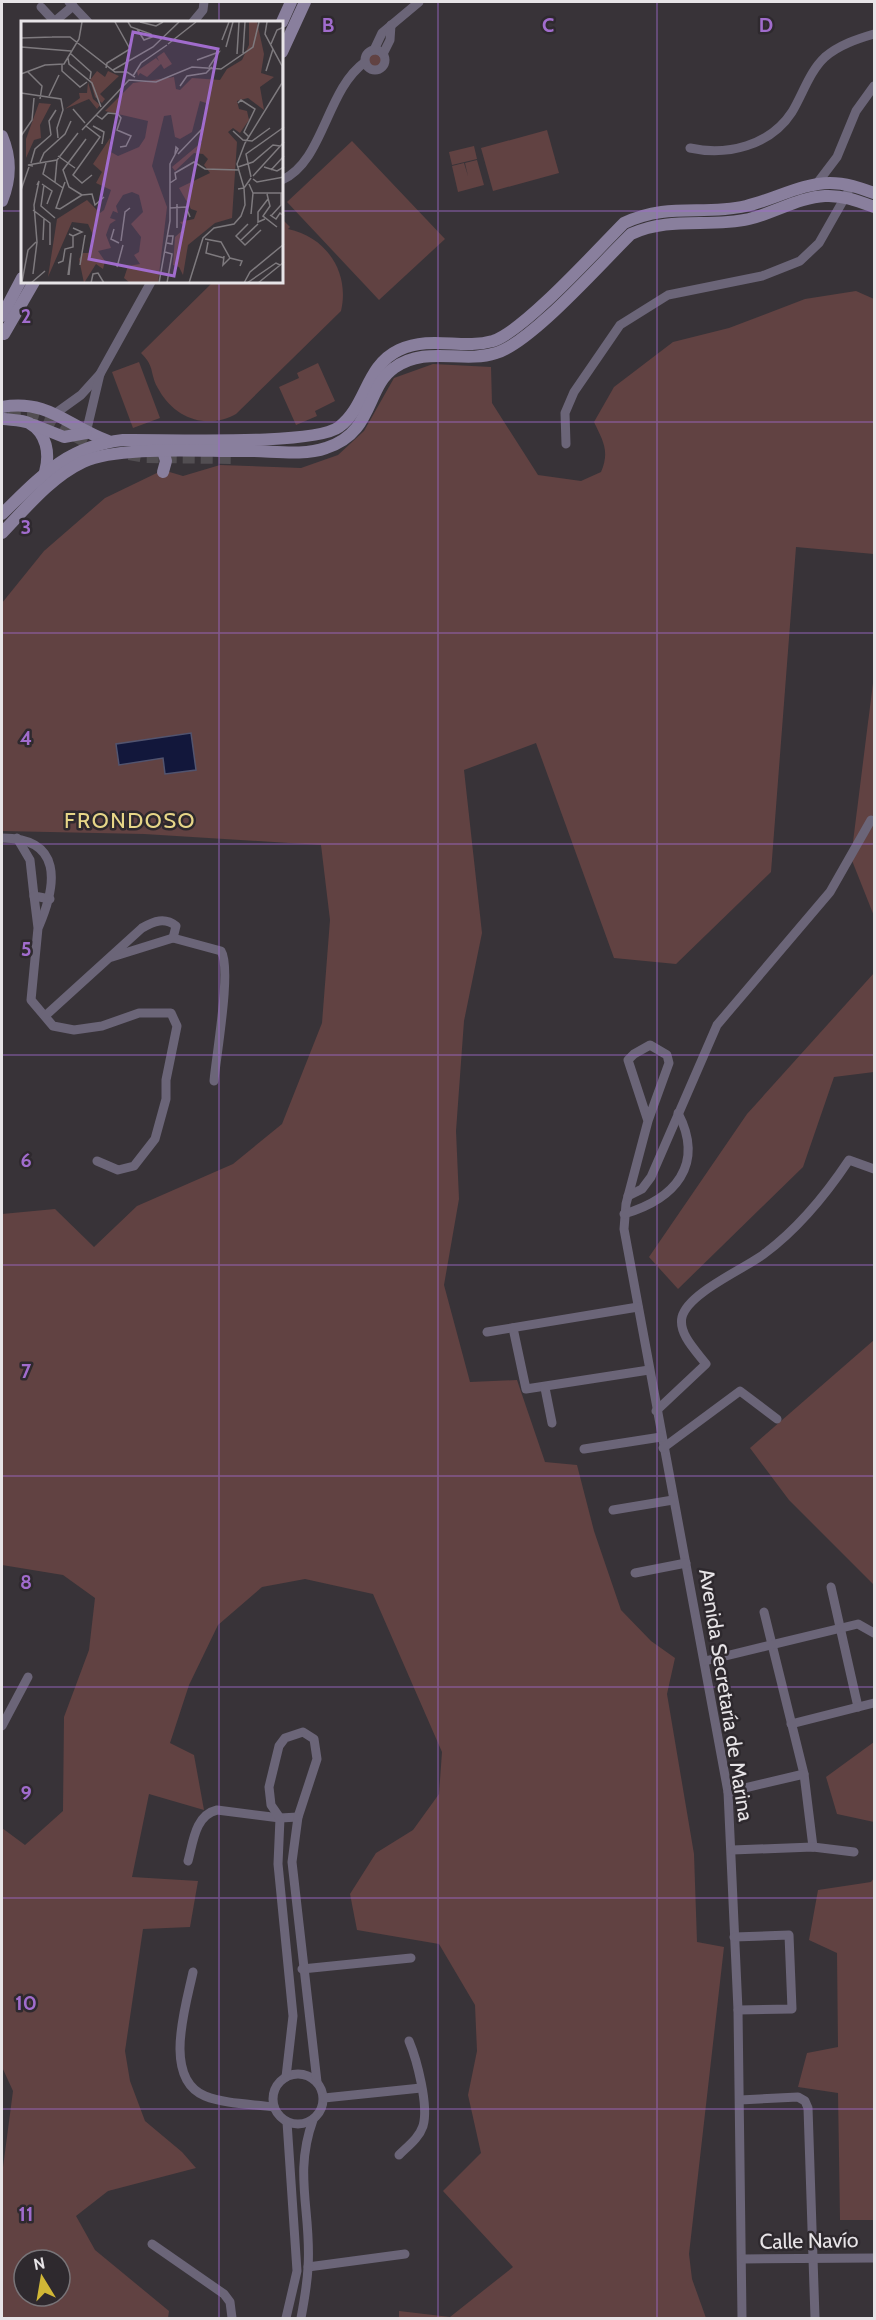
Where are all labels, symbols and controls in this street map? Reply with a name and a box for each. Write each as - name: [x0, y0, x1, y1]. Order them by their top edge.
- text: B: [322, 13, 334, 37]
- text: C: [542, 13, 554, 37]
- text: D: [759, 13, 773, 37]
- inset map: [21, 21, 284, 284]
- text: 2: [21, 304, 31, 328]
- text: 3: [21, 515, 31, 539]
- text: 4: [20, 726, 32, 750]
- district label: FRONDOSO: [64, 807, 196, 834]
- text: 5: [21, 937, 31, 961]
- text: 6: [20, 1148, 32, 1172]
- text: 7: [21, 1359, 32, 1383]
- street label: Avenida Secretaría de Marina: [694, 1567, 759, 1823]
- text: 8: [20, 1570, 32, 1594]
- text: 9: [20, 1781, 32, 1805]
- text: 10: [15, 1991, 37, 2015]
- text: 11: [19, 2202, 33, 2226]
- street label: Calle Navío: [759, 2227, 859, 2254]
- north arrow: [12, 2248, 72, 2308]
- text: N: [32, 2253, 47, 2274]

